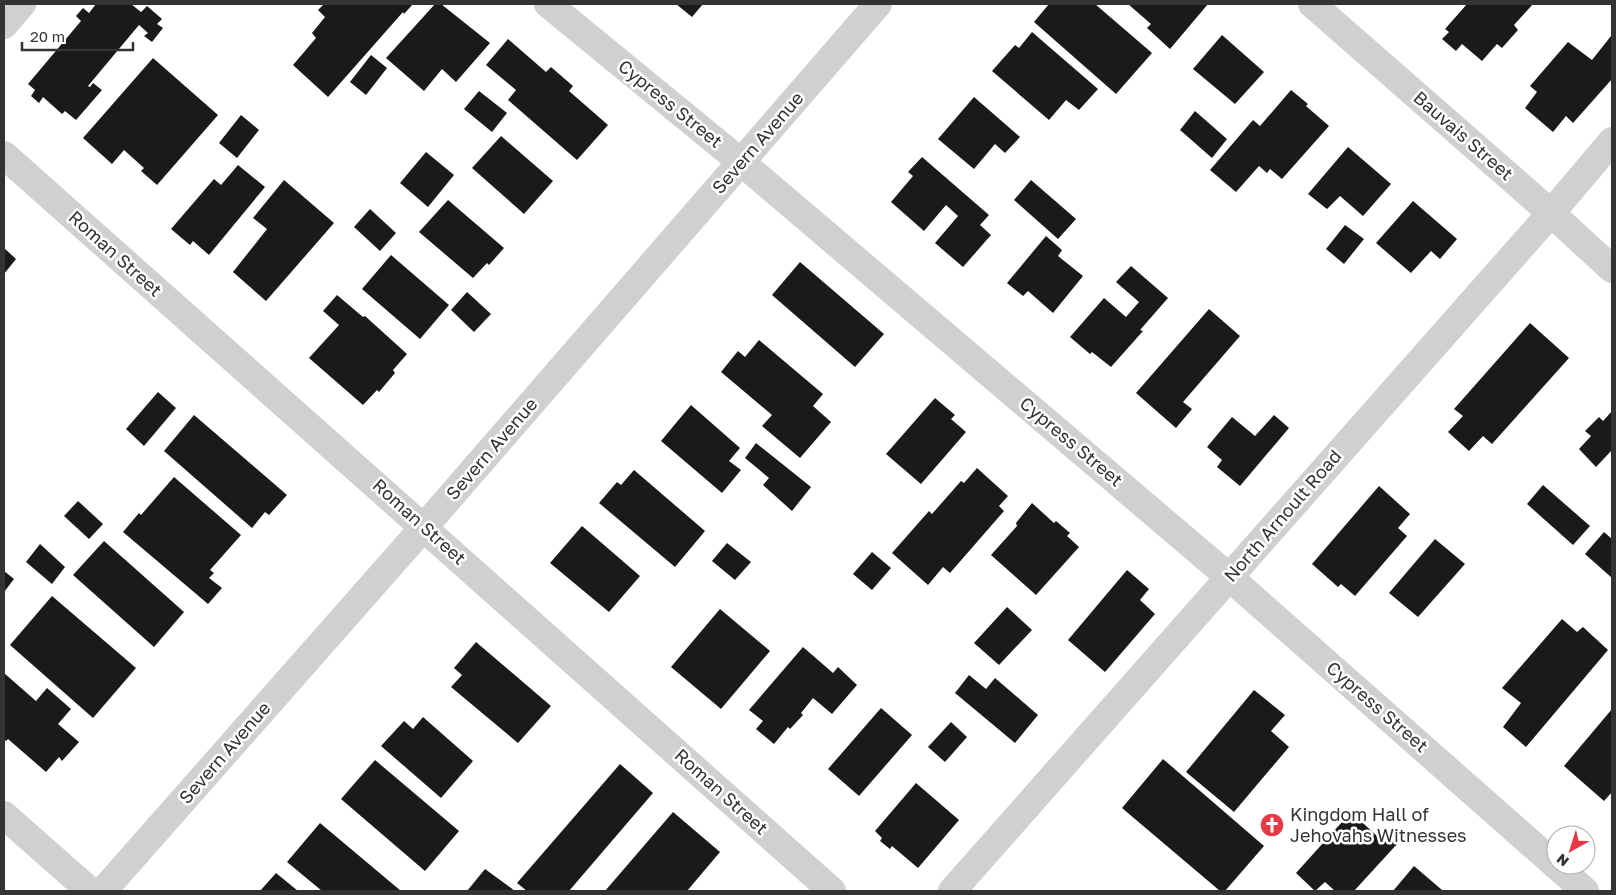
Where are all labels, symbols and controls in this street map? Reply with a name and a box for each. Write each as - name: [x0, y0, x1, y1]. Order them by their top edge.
- scale bar: [22, 20, 134, 52]
- text: 20 m: [30, 27, 65, 45]
- street label: Cypress Street: [614, 55, 727, 152]
- street label: Bauvais Street: [1409, 86, 1518, 185]
- street label: Severn Avenue: [707, 87, 807, 198]
- street label: Roman Street: [65, 206, 167, 301]
- street label: Cypress Street: [1016, 392, 1128, 491]
- street label: Severn Avenue: [441, 393, 541, 504]
- street label: North Arnoult Road: [1219, 445, 1346, 586]
- street label: Roman Street: [369, 474, 471, 569]
- street label: Cypress Street: [1322, 656, 1433, 756]
- street label: Severn Avenue: [174, 697, 274, 808]
- street label: Roman Street: [671, 744, 773, 839]
- place label: Kingdom Hall of Jehovahs Witnesses: [1290, 803, 1467, 846]
- church icon: Kingdom Hall of Jehovahs Witnesses: [1259, 812, 1285, 838]
- north arrow: [1546, 825, 1596, 875]
- text: N: [1553, 851, 1572, 870]

